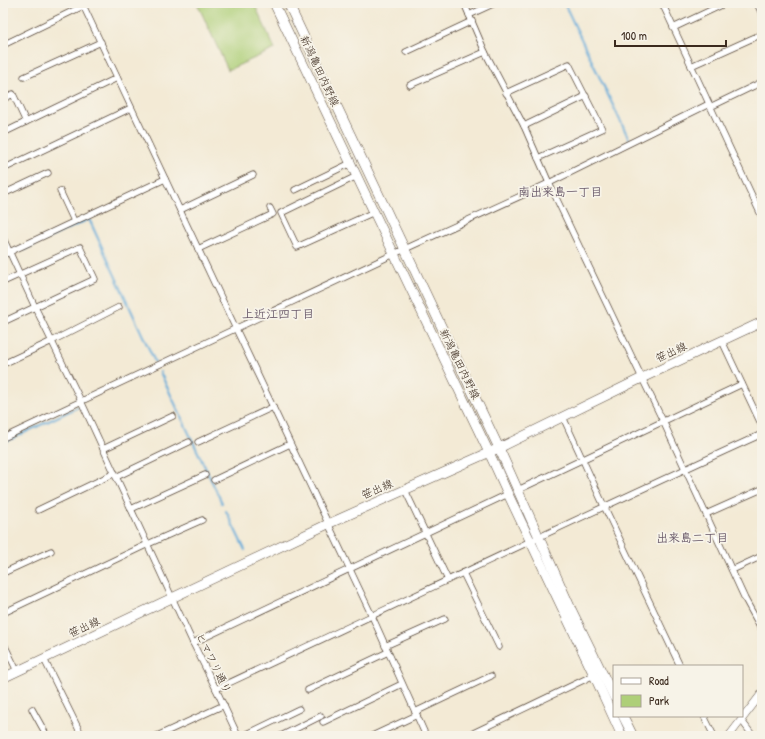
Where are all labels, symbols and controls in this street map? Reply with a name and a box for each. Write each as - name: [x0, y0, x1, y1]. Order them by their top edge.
- scale bar: [615, 22, 726, 48]
- text: 100 m: [621, 27, 647, 44]
- street label: 新潟亀田内野線: [297, 33, 343, 109]
- district label: 南出来島一丁目: [518, 183, 602, 200]
- district label: 上近江四丁目: [242, 305, 314, 322]
- street label: 新潟亀田内野線: [437, 326, 483, 402]
- street label: 笹出線: [653, 339, 689, 365]
- street label: 笹出線: [359, 476, 395, 502]
- district label: 出来島二丁目: [656, 529, 728, 546]
- street label: 笹出線: [66, 614, 102, 640]
- street label: ヒマワリ通り: [193, 630, 235, 696]
- legend: [613, 665, 743, 717]
- text: Road: [649, 672, 669, 689]
- text: Park: [649, 692, 669, 709]

